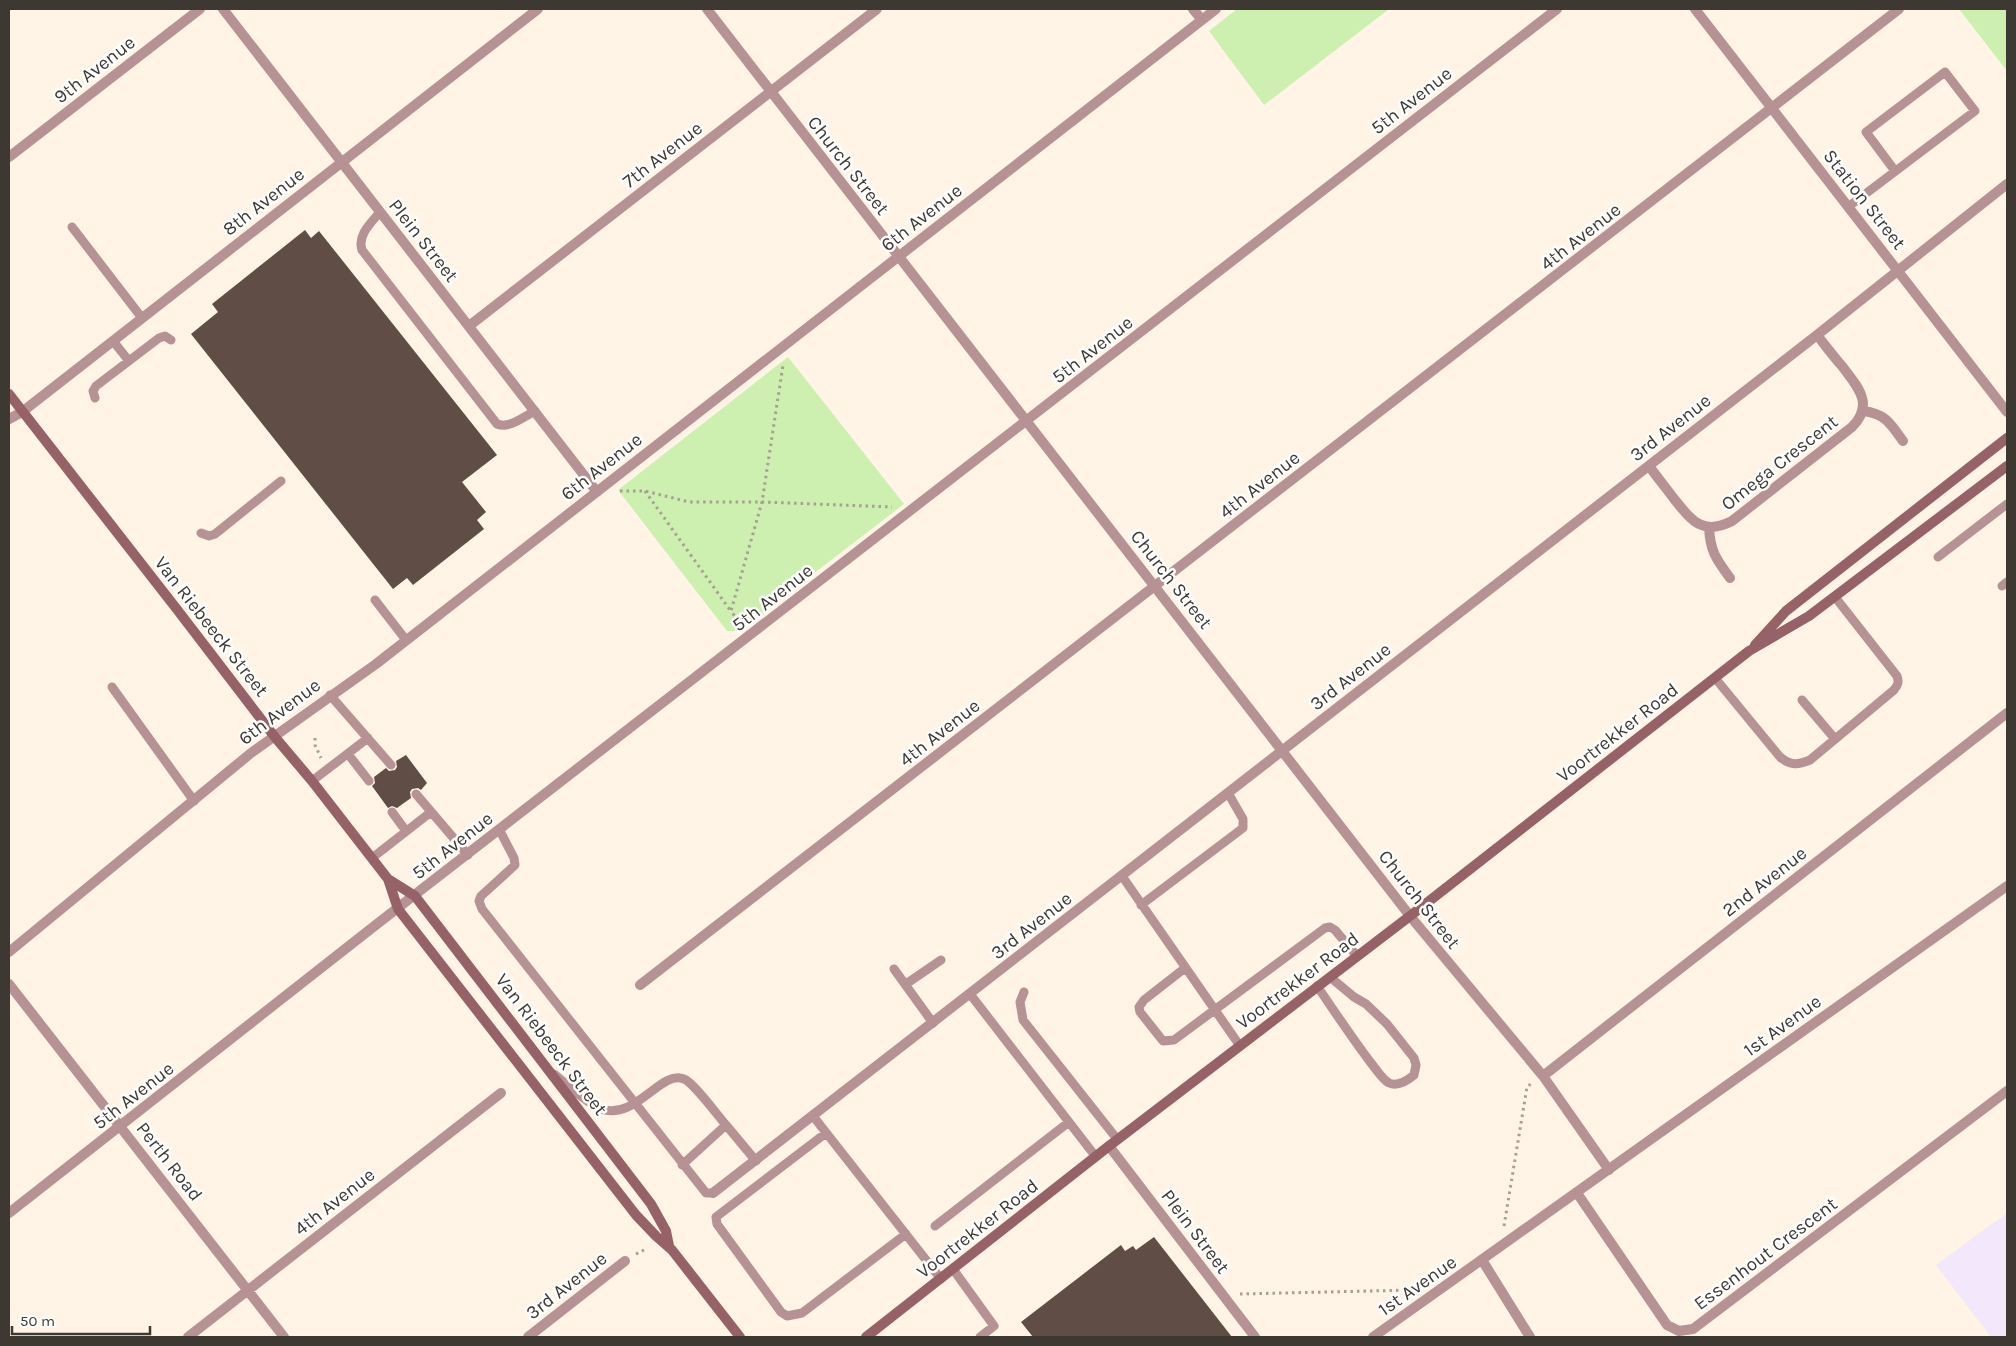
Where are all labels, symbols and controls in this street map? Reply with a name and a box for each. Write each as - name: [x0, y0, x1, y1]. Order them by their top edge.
- street label: 9th Avenue: [50, 31, 139, 108]
- street label: 5th Avenue: [1367, 62, 1456, 139]
- street label: Church Street: [803, 112, 894, 219]
- street label: 7th Avenue: [619, 117, 707, 193]
- street label: Station Street: [1818, 145, 1910, 254]
- street label: 8th Avenue: [218, 163, 309, 240]
- street label: 6th Avenue: [877, 179, 966, 256]
- street label: Plein Street: [384, 195, 462, 287]
- street label: 4th Avenue: [1536, 198, 1625, 275]
- street label: 5th Avenue: [1048, 311, 1137, 388]
- street label: 3rd Avenue: [1626, 389, 1715, 466]
- street label: Omega Crescent: [1717, 410, 1842, 515]
- street label: 6th Avenue: [557, 428, 646, 505]
- street label: 4th Avenue: [1215, 446, 1304, 523]
- street label: Church Street: [1126, 526, 1217, 633]
- street label: Van Riebeeck Street: [150, 552, 273, 701]
- street label: 5th Avenue: [728, 559, 817, 636]
- street label: 3rd Avenue: [1306, 638, 1395, 715]
- street label: 6th Avenue: [234, 674, 325, 750]
- street label: Voortrekker Road: [1553, 679, 1683, 787]
- street label: 4th Avenue: [895, 694, 984, 771]
- street label: 5th Avenue: [408, 807, 497, 884]
- street label: 2nd Avenue: [1718, 842, 1811, 921]
- street label: Church Street: [1374, 846, 1465, 953]
- street label: 3rd Avenue: [987, 887, 1076, 964]
- street label: Voortrekker Road: [1232, 928, 1363, 1034]
- street label: Van Riebeeck Street: [491, 969, 612, 1120]
- street label: 1st Avenue: [1740, 990, 1826, 1061]
- street label: 5th Avenue: [89, 1057, 178, 1134]
- street label: Perth Road: [132, 1118, 207, 1205]
- street label: 4th Avenue: [290, 1163, 379, 1240]
- street label: Voortrekker Road: [913, 1175, 1043, 1283]
- street label: Plein Street: [1157, 1185, 1234, 1278]
- street label: Essenhout Crescent: [1690, 1193, 1841, 1315]
- street label: 3rd Avenue: [522, 1247, 611, 1324]
- street label: 1st Avenue: [1374, 1251, 1461, 1321]
- scale bar: [12, 1304, 150, 1336]
- text: 50 m: [20, 1312, 55, 1330]

